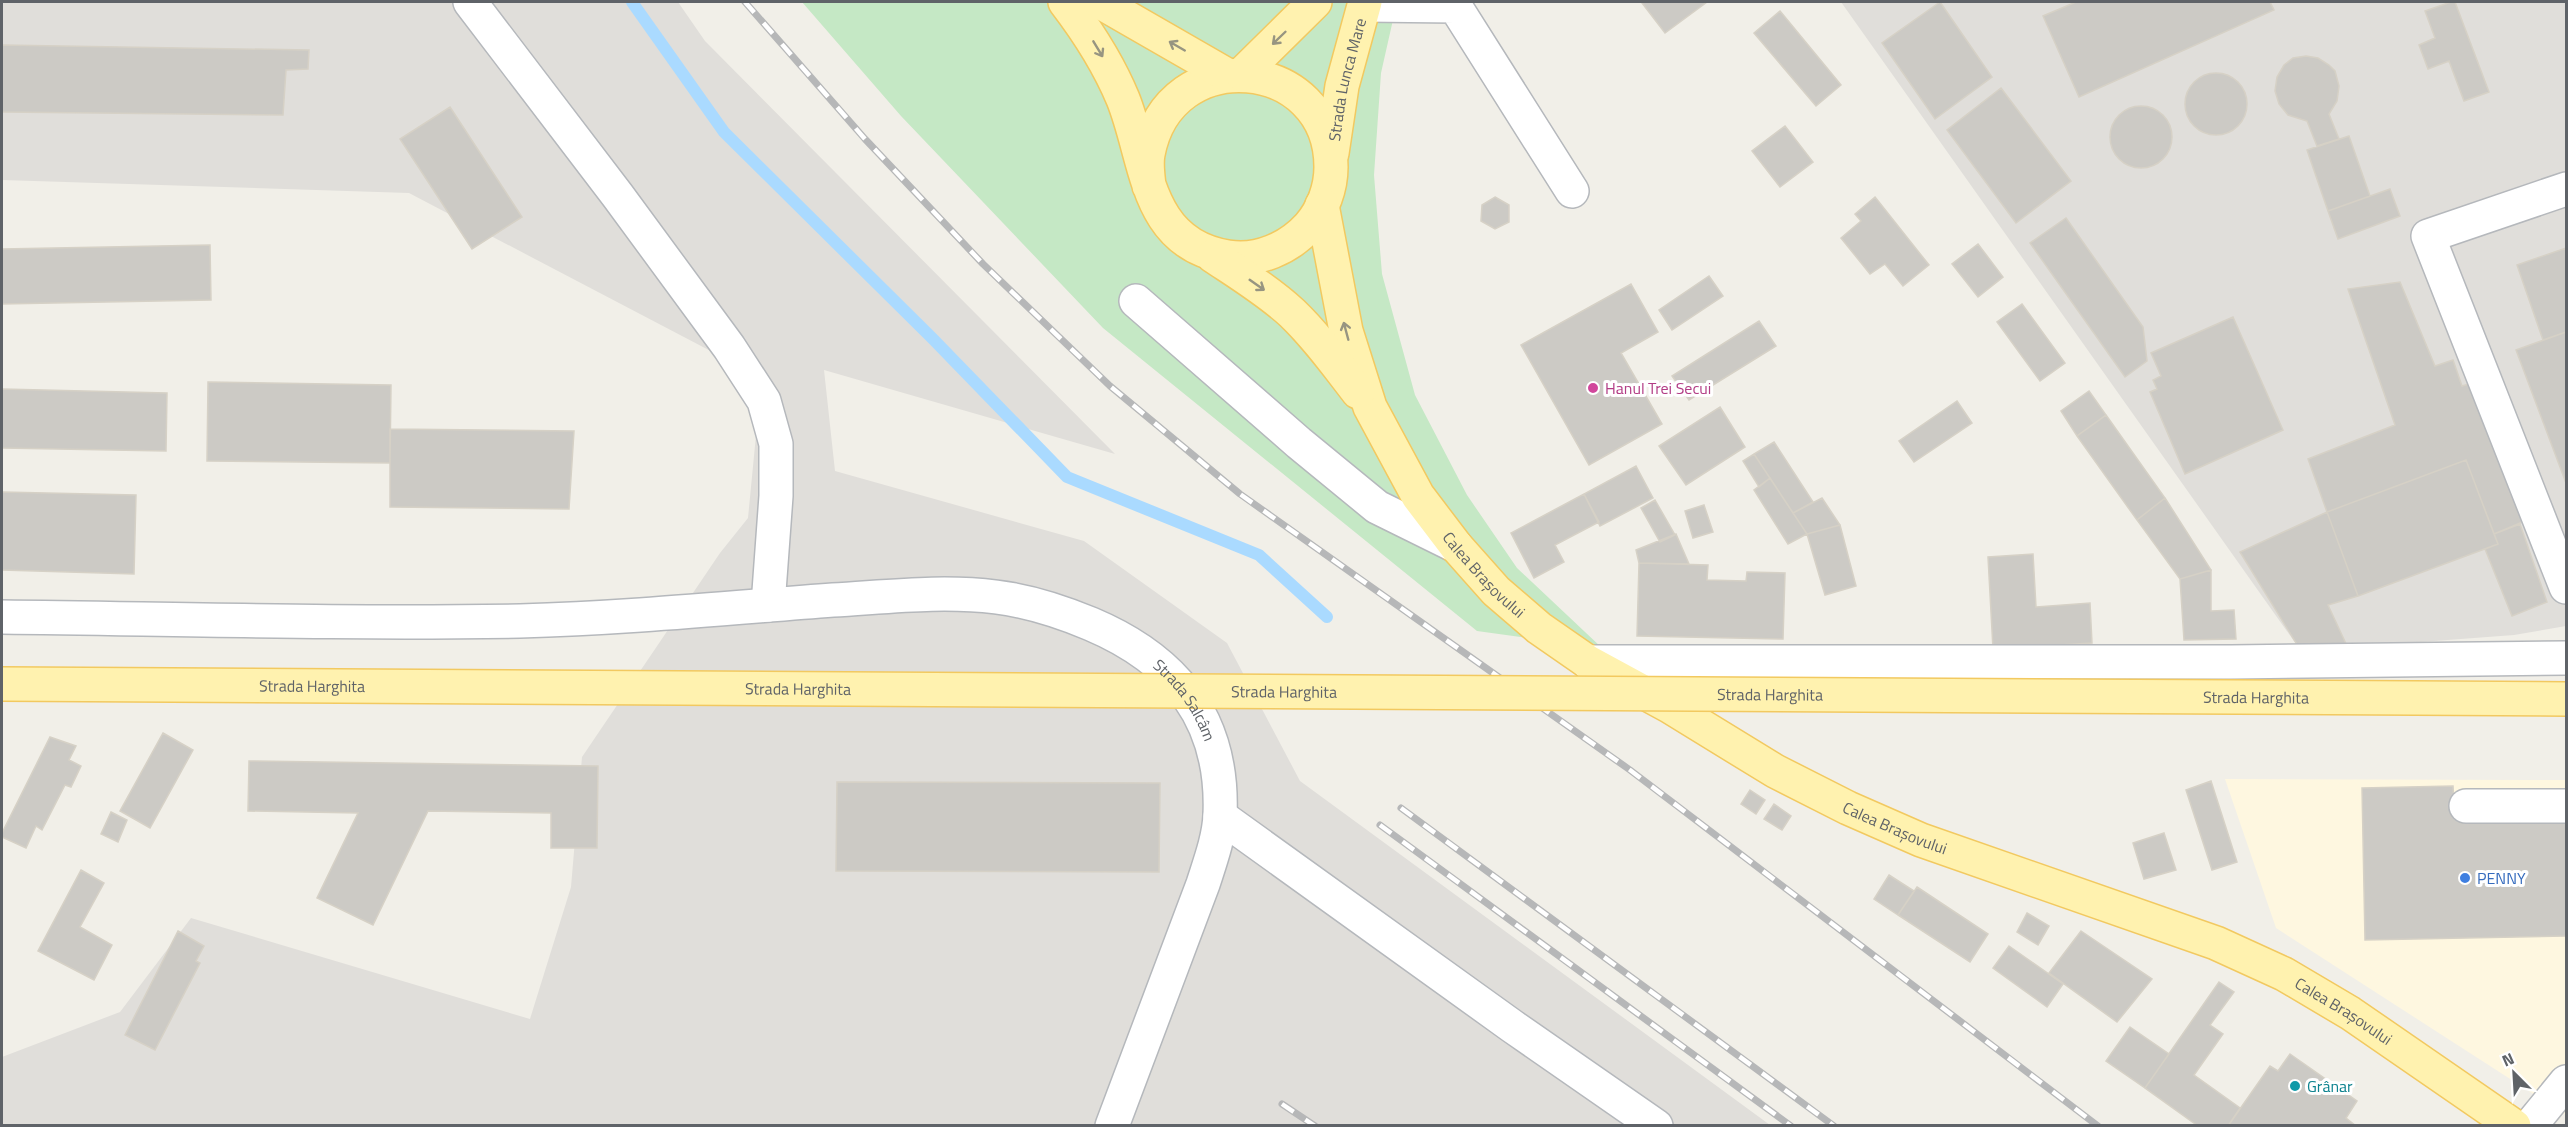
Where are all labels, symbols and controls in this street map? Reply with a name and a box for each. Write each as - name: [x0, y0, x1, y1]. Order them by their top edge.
- street label: Strada Lunca Mare: [1322, 15, 1372, 143]
- one-way arrow: [1271, 31, 1286, 45]
- one-way arrow: [1169, 39, 1186, 51]
- one-way arrow: [1093, 40, 1105, 57]
- one-way arrow: [1248, 279, 1264, 291]
- one-way arrow: [1340, 322, 1352, 341]
- place label: Hanul Trei Secui: [1605, 376, 1711, 400]
- marker: Hanul Trei Secui: [1586, 381, 1600, 395]
- street label: Calea Brașovului: [1437, 526, 1531, 623]
- street label: Strada Salcâm: [1148, 653, 1222, 745]
- street label: Strada Harghita: [259, 674, 365, 698]
- street label: Strada Harghita: [745, 676, 851, 701]
- street label: Strada Harghita: [1231, 679, 1337, 704]
- street label: Strada Harghita: [1717, 682, 1823, 707]
- street label: Strada Harghita: [2203, 685, 2309, 709]
- street label: Calea Brașovului: [1839, 795, 1951, 860]
- place label: PENNY: [2477, 866, 2526, 890]
- marker: PENNY: [2458, 871, 2472, 885]
- street label: Calea Brașovului: [2291, 971, 2397, 1051]
- north arrow: [2484, 1043, 2544, 1103]
- text: N: [2498, 1046, 2518, 1073]
- place label: Grânar: [2307, 1074, 2353, 1098]
- marker: Grânar: [2288, 1079, 2302, 1093]

